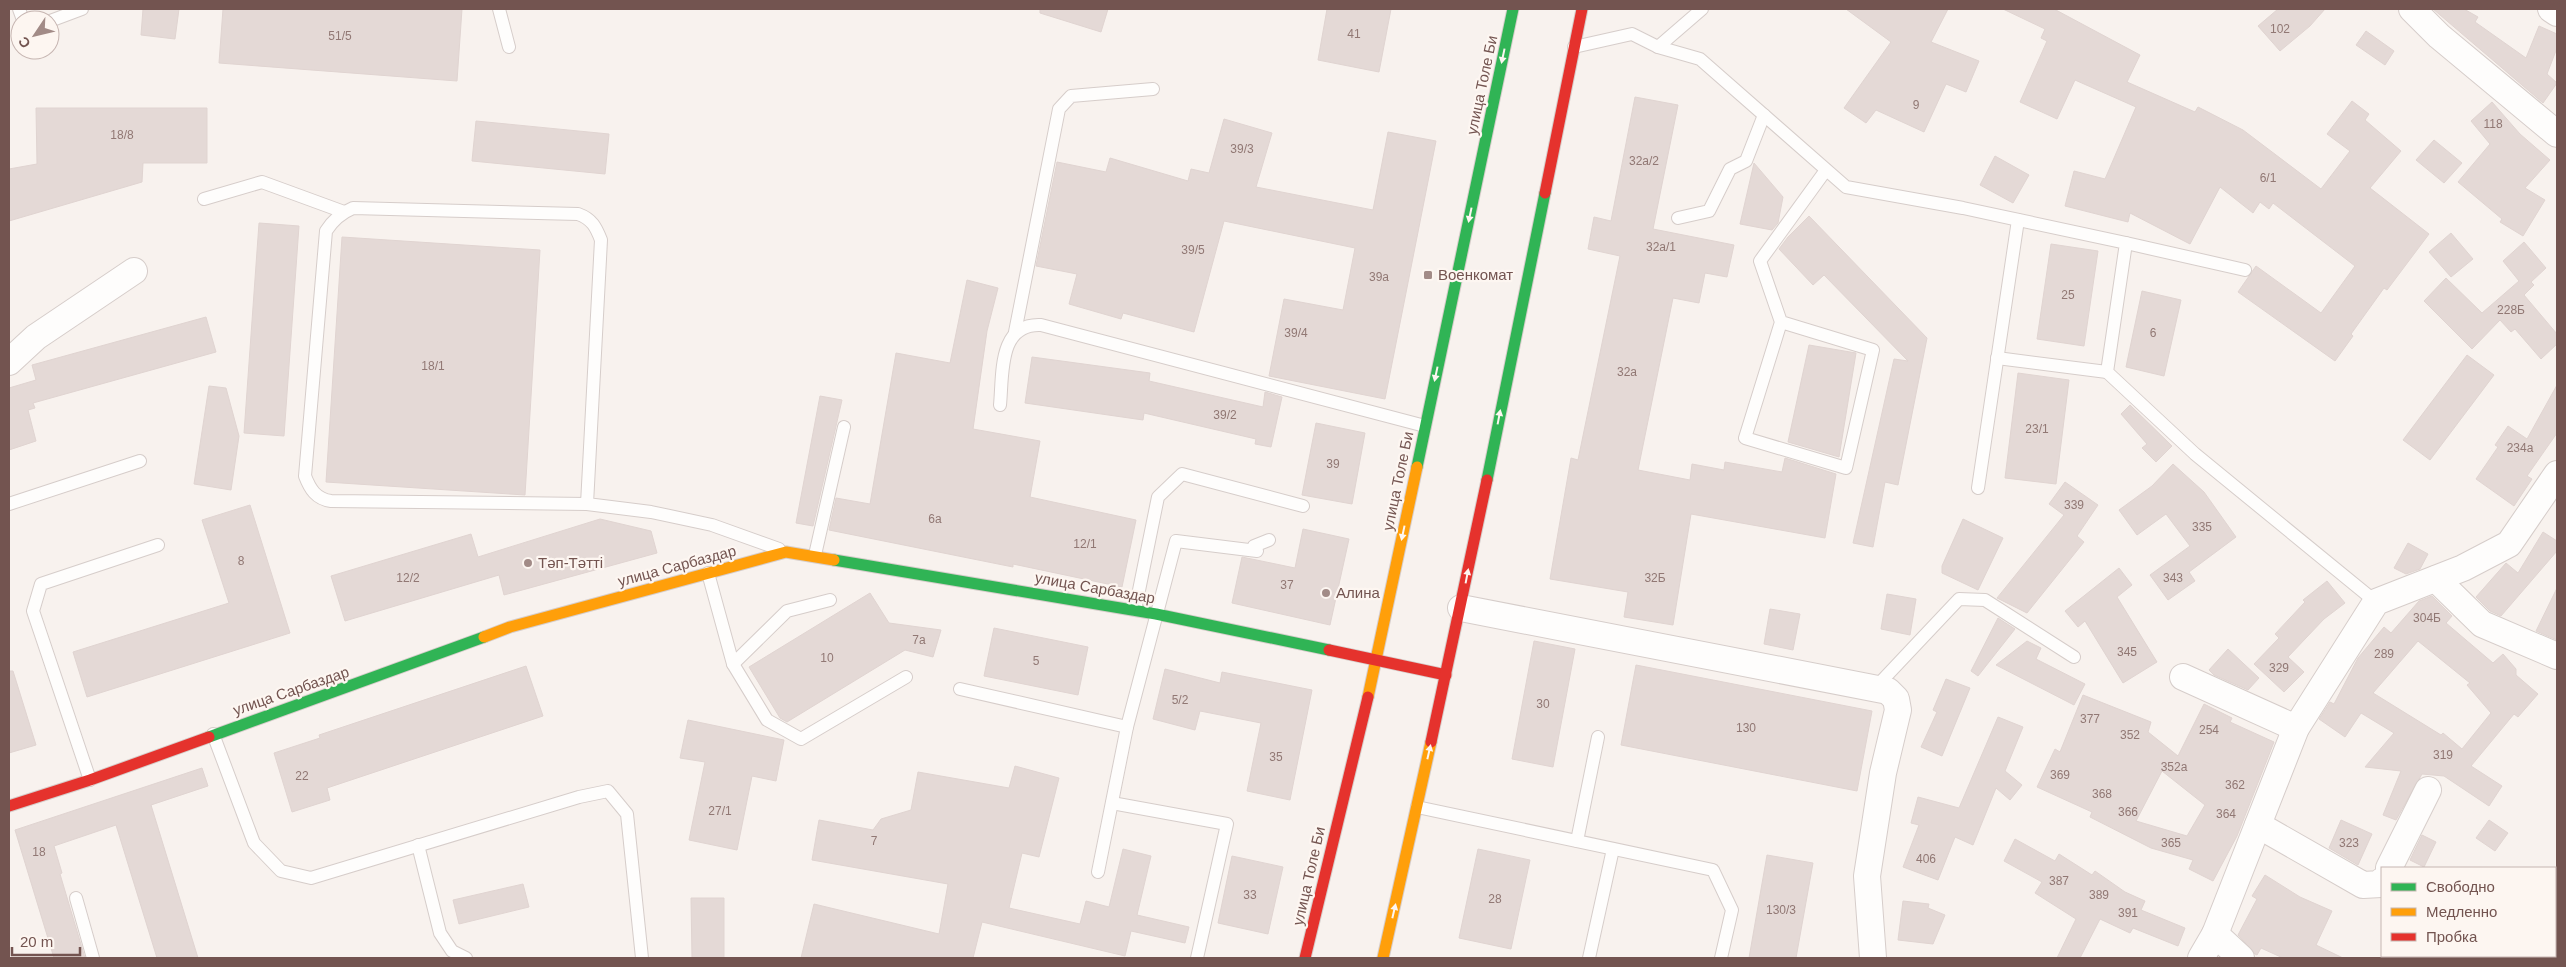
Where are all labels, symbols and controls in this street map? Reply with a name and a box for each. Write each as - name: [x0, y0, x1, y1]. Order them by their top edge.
- north arrow: [10, 10, 60, 60]
- house number: 102: [2270, 22, 2290, 36]
- house number: 41: [1347, 27, 1361, 41]
- house number: 51/5: [328, 29, 352, 43]
- text: С: [15, 34, 34, 51]
- street label: улица Толе Би: [1463, 34, 1500, 136]
- one-way arrow: [1499, 49, 1507, 64]
- house number: 9: [1913, 98, 1920, 112]
- house number: 118: [2483, 117, 2503, 131]
- house number: 18/8: [110, 128, 134, 142]
- house number: 39/3: [1230, 142, 1254, 156]
- house number: 32а/2: [1629, 154, 1659, 168]
- house number: 6/1: [2260, 171, 2277, 185]
- one-way arrow: [1465, 208, 1473, 224]
- house number: 32а/1: [1646, 240, 1676, 254]
- house number: 39/5: [1181, 243, 1205, 257]
- place label: Военкомат: [1438, 266, 1513, 283]
- marker: Военкомат: [1422, 269, 1434, 281]
- house number: 39а: [1369, 270, 1389, 284]
- house number: 25: [2061, 288, 2075, 302]
- house number: 228Б: [2497, 303, 2525, 317]
- house number: 39/4: [1284, 326, 1308, 340]
- house number: 6: [2150, 326, 2157, 340]
- house number: 18/1: [421, 359, 445, 373]
- house number: 32а: [1617, 365, 1637, 379]
- one-way arrow: [1432, 367, 1440, 382]
- house number: 39/2: [1213, 408, 1237, 422]
- one-way arrow: [1496, 408, 1504, 424]
- house number: 23/1: [2025, 422, 2049, 436]
- street label: улица Толе Би: [1379, 430, 1416, 532]
- house number: 234а: [2507, 441, 2534, 455]
- house number: 39: [1326, 457, 1340, 471]
- house number: 339: [2064, 498, 2084, 512]
- house number: 6а: [928, 512, 942, 526]
- house number: 335: [2192, 520, 2212, 534]
- one-way arrow: [1398, 526, 1406, 542]
- house number: 12/1: [1073, 537, 1097, 551]
- street label: улица Сарбаздар: [616, 542, 738, 589]
- house number: 8: [238, 554, 245, 568]
- place label: Тәп-Тәтті: [538, 554, 603, 571]
- marker: Тәп-Тәтті: [522, 557, 534, 569]
- street label: улица Сарбаздар: [1034, 569, 1156, 606]
- one-way arrow: [1463, 569, 1471, 584]
- house number: 12/2: [396, 571, 420, 585]
- house number: 32Б: [1644, 571, 1666, 585]
- house number: 343: [2163, 571, 2183, 585]
- house number: 37: [1280, 578, 1294, 592]
- place label: Алина: [1336, 584, 1380, 601]
- marker: Алина: [1320, 587, 1332, 599]
- house number: 304Б: [2413, 611, 2441, 625]
- house number: 7а: [912, 633, 926, 647]
- house number: 345: [2117, 645, 2137, 659]
- house number: 289: [2374, 647, 2394, 661]
- house number: 10: [820, 651, 834, 665]
- house number: 5: [1033, 654, 1040, 668]
- house number: 329: [2269, 661, 2289, 675]
- street label: улица Сарбаздар: [231, 663, 351, 718]
- house number: 5/2: [1172, 693, 1189, 707]
- house number: 30: [1536, 697, 1550, 711]
- house number: 377: [2080, 712, 2100, 726]
- house number: 130: [1736, 721, 1756, 735]
- house number: 254: [2199, 723, 2219, 737]
- house number: 352: [2120, 728, 2140, 742]
- one-way arrow: [1425, 745, 1433, 760]
- house number: 319: [2433, 748, 2453, 762]
- house number: 35: [1269, 750, 1283, 764]
- house number: 352а: [2161, 760, 2188, 774]
- house number: 369: [2050, 768, 2070, 782]
- house number: 22: [295, 769, 309, 783]
- house number: 362: [2225, 778, 2245, 792]
- house number: 368: [2092, 787, 2112, 801]
- house number: 27/1: [708, 804, 732, 818]
- house number: 366: [2118, 805, 2138, 819]
- house number: 364: [2216, 807, 2236, 821]
- street label: улица Толе Би: [1289, 825, 1328, 927]
- house number: 7: [871, 834, 878, 848]
- house number: 365: [2161, 836, 2181, 850]
- house number: 323: [2339, 836, 2359, 850]
- house number: 18: [32, 845, 46, 859]
- house number: 406: [1916, 852, 1936, 866]
- legend: [2381, 867, 2556, 957]
- house number: 387: [2049, 874, 2069, 888]
- text: Свободно: [2426, 878, 2495, 895]
- house number: 33: [1243, 888, 1257, 902]
- house number: 389: [2089, 888, 2109, 902]
- house number: 28: [1488, 892, 1502, 906]
- one-way arrow: [1390, 903, 1398, 918]
- house number: 130/3: [1766, 903, 1796, 917]
- text: Медленно: [2426, 903, 2497, 920]
- house number: 391: [2118, 906, 2138, 920]
- scale bar: [12, 924, 80, 956]
- text: Пробка: [2426, 928, 2478, 945]
- text: 20 m: [20, 933, 53, 950]

